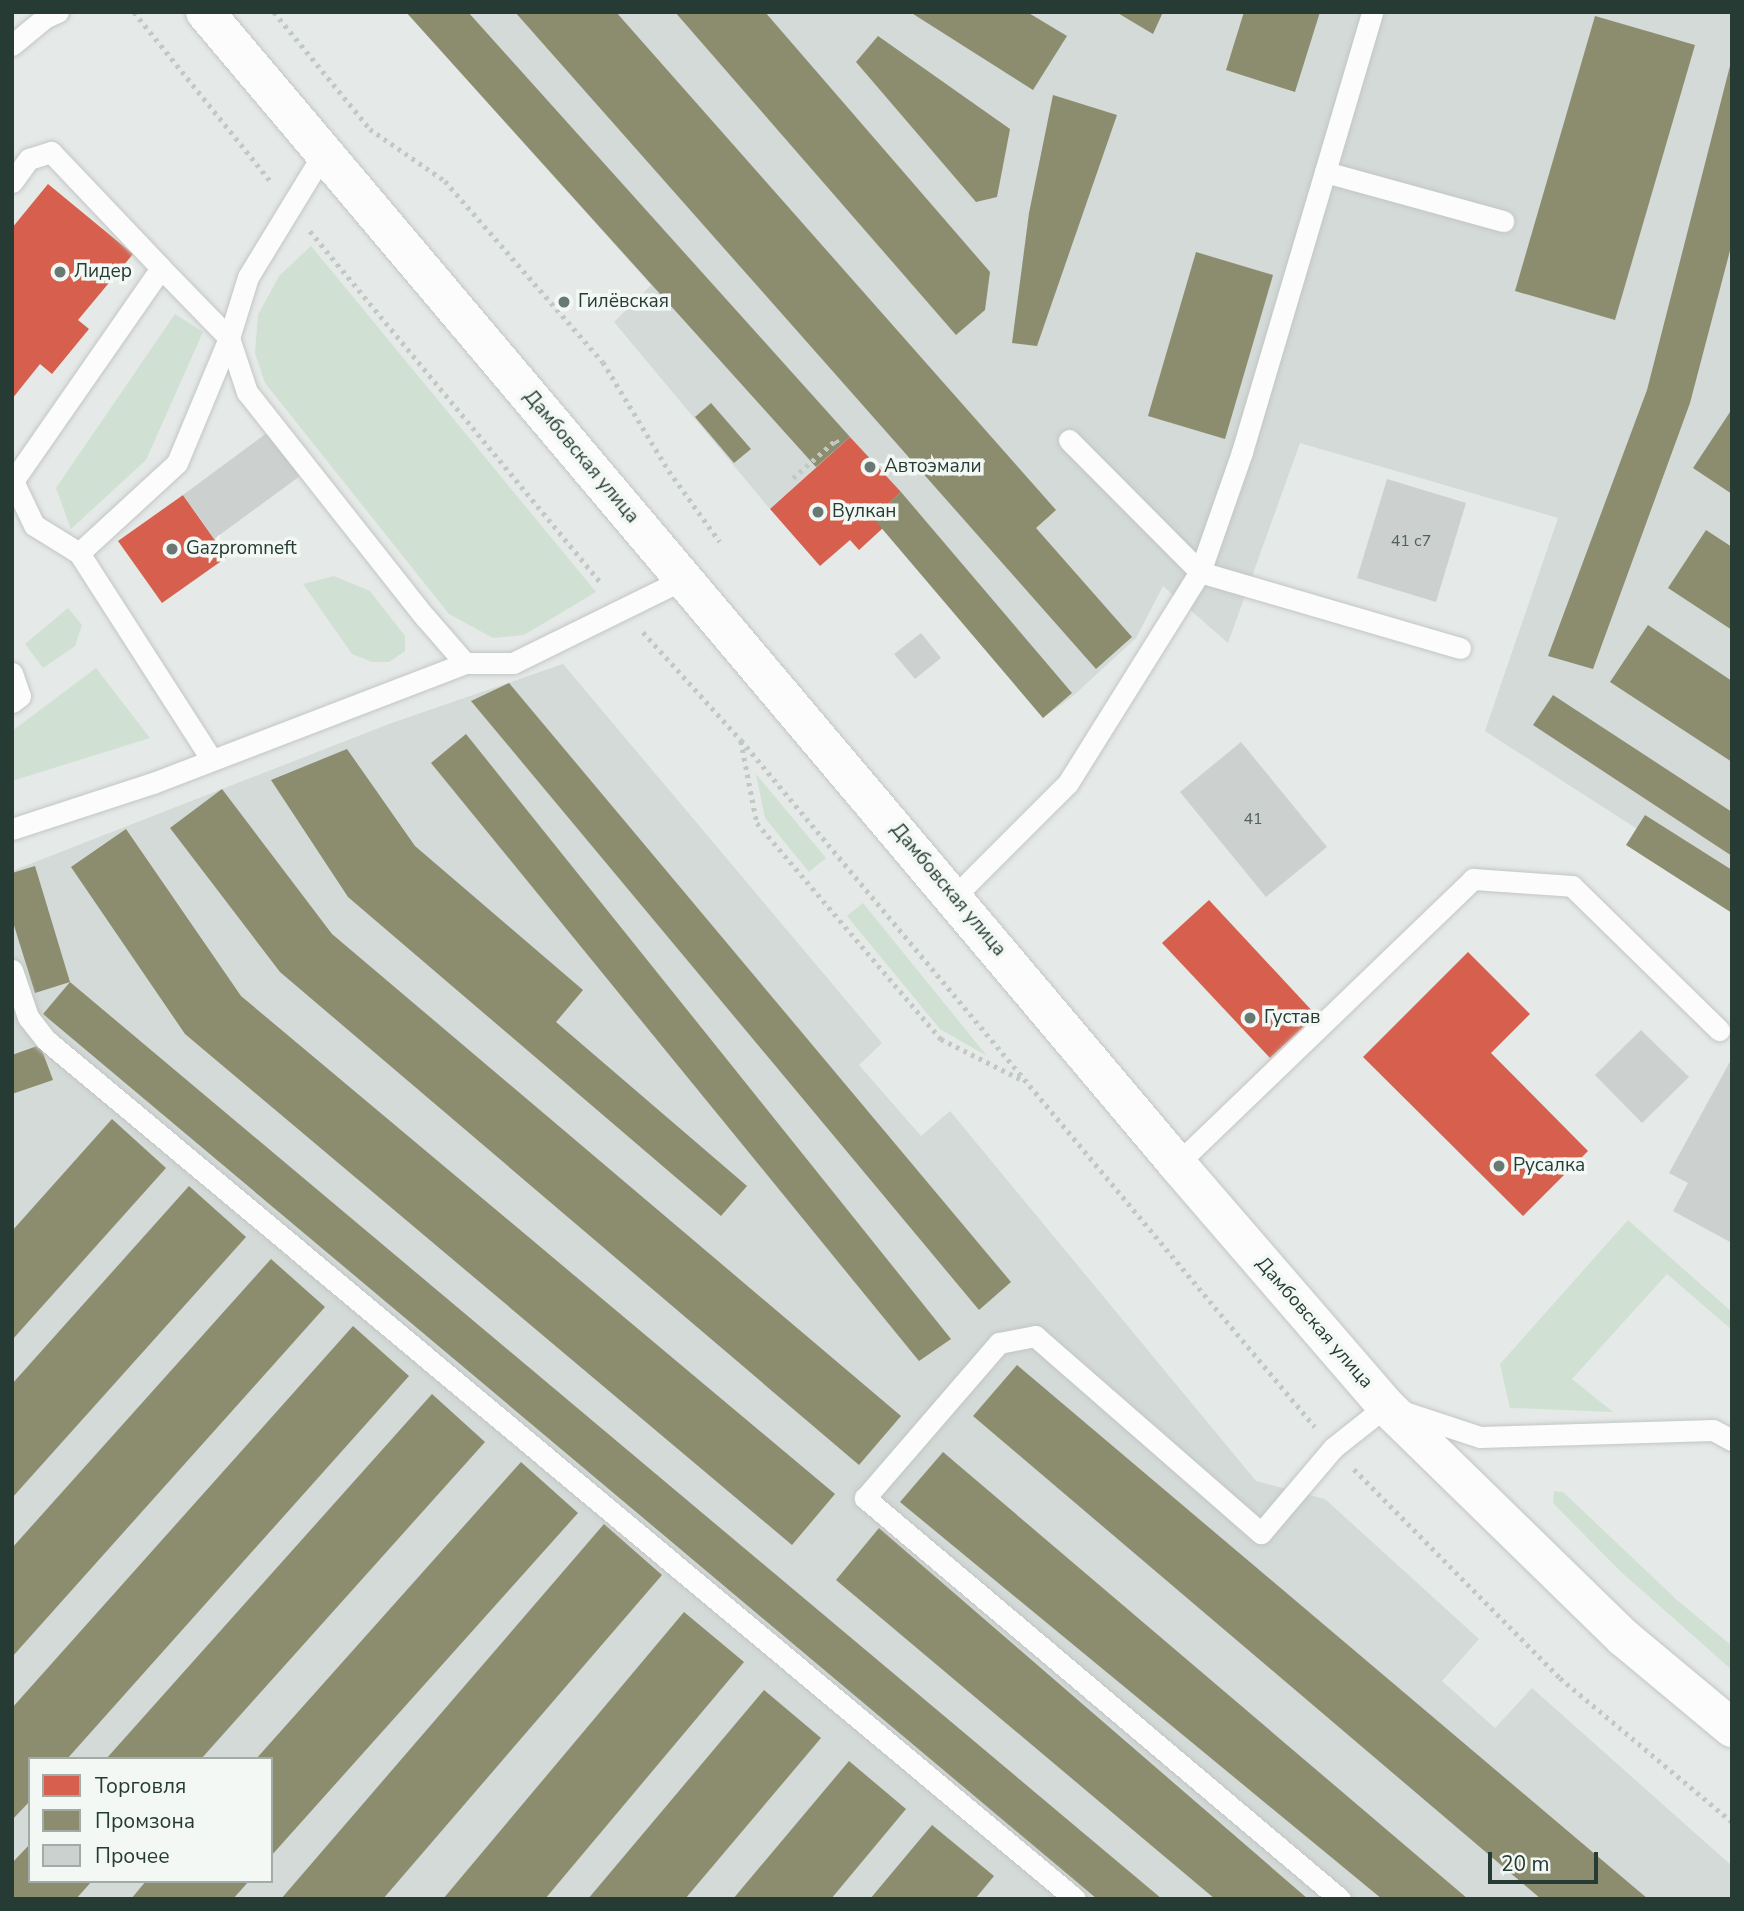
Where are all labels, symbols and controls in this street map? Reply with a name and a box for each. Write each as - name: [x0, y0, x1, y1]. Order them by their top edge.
- place label: Лидер: [74, 261, 132, 283]
- marker: Лидер: [52, 264, 68, 280]
- place label: Гилёвская: [578, 291, 669, 313]
- marker: Гилёвская: [556, 294, 572, 310]
- street label: Дамбовская улица: [519, 386, 643, 528]
- place label: Автоэмали: [884, 456, 982, 478]
- marker: Автоэмали: [862, 459, 878, 475]
- place label: Вулкан: [832, 501, 897, 523]
- marker: Вулкан: [810, 504, 826, 520]
- house number: 41 с7: [1391, 531, 1431, 551]
- place label: Gazpromneft: [186, 538, 297, 560]
- marker: Gazpromneft: [164, 541, 180, 557]
- house number: 41: [1243, 809, 1263, 829]
- street label: Дамбовская улица: [886, 819, 1010, 961]
- place label: Густав: [1264, 1007, 1320, 1029]
- marker: Густав: [1242, 1010, 1258, 1026]
- place label: Русалка: [1513, 1155, 1585, 1177]
- marker: Русалка: [1491, 1158, 1507, 1174]
- street label: Дамбовская улица: [1251, 1253, 1377, 1393]
- legend: [28, 1757, 273, 1883]
- text: Торговля: [95, 1772, 186, 1800]
- text: Промзона: [95, 1807, 195, 1835]
- scale bar: [1492, 1838, 1602, 1882]
- text: Прочее: [95, 1842, 170, 1870]
- text: 20 m: [1501, 1850, 1550, 1878]

